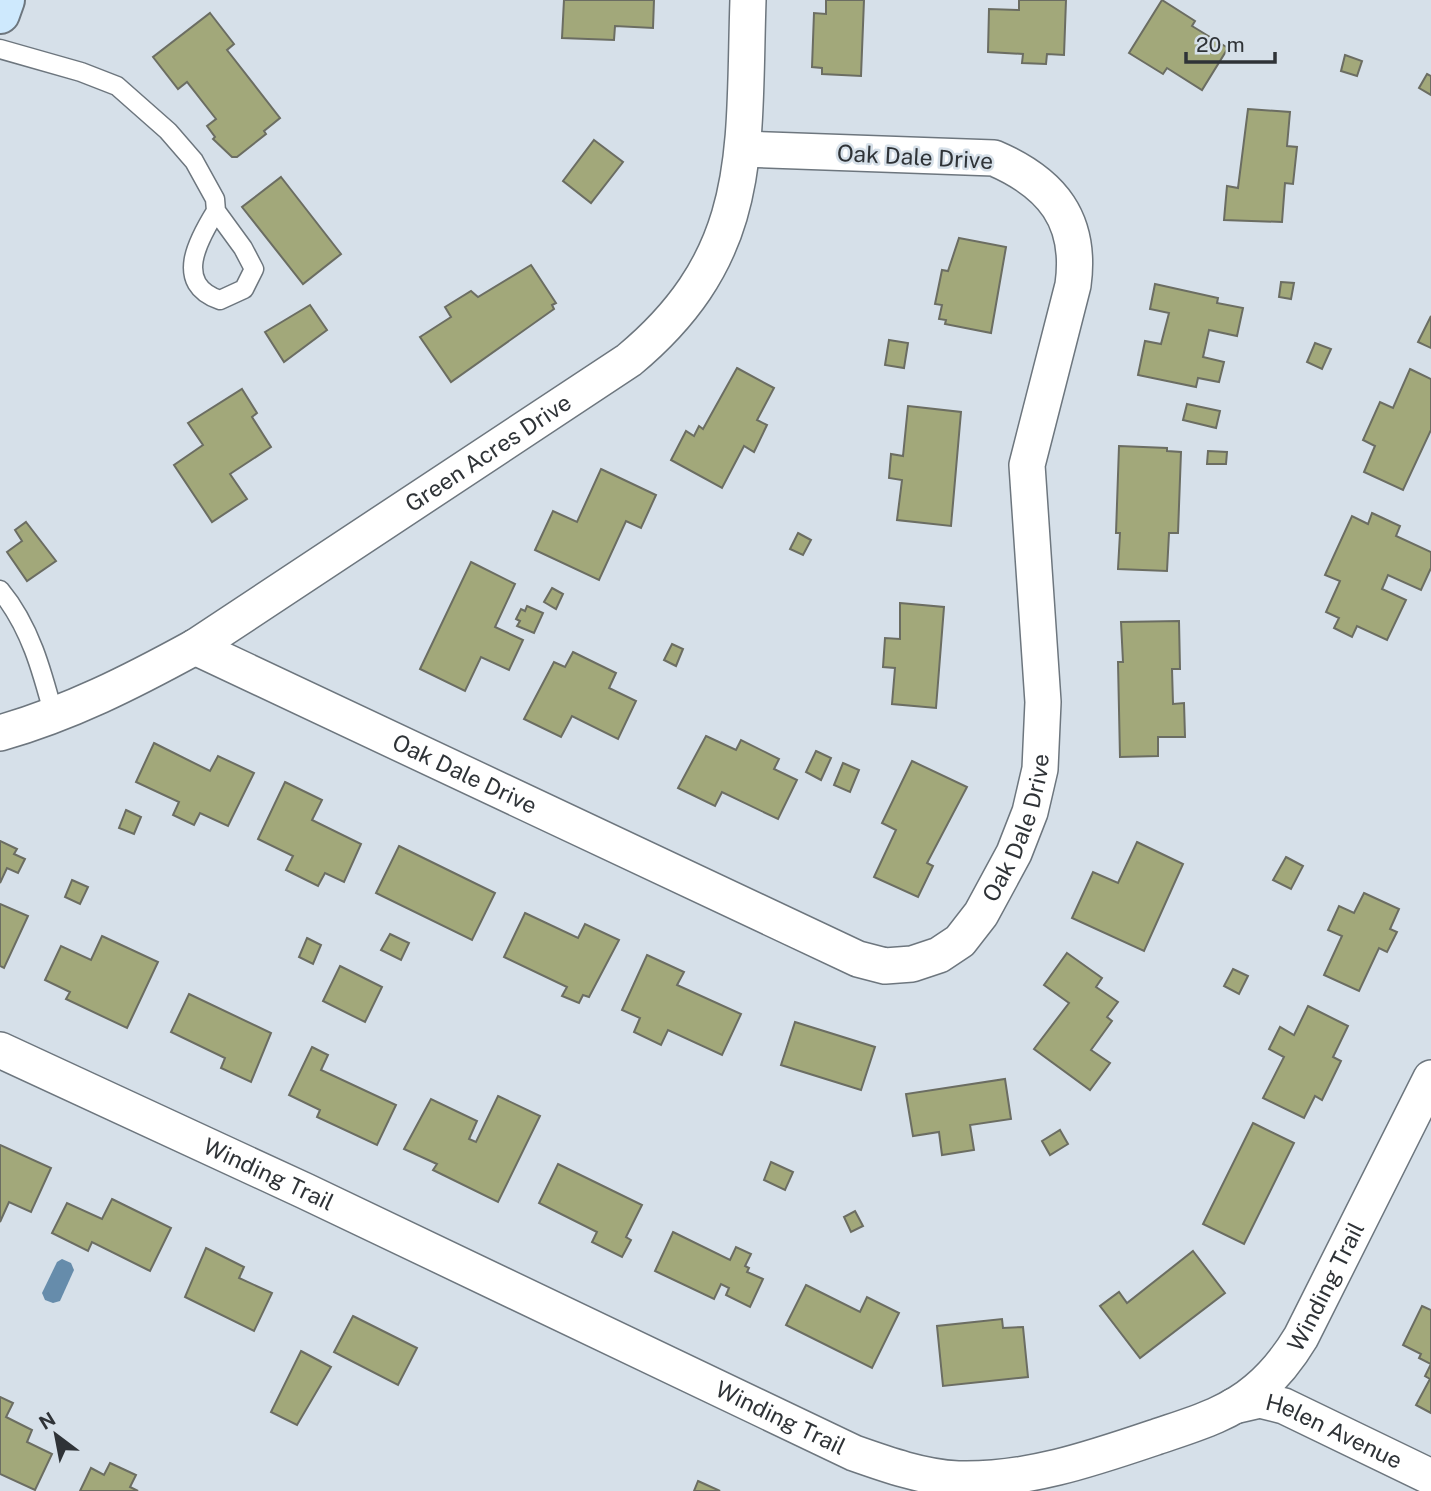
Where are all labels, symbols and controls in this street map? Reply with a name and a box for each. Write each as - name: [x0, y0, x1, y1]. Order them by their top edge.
- scale bar: [1186, 21, 1275, 65]
- text: 20 m: [1196, 32, 1245, 57]
- street label: Oak Dale Drive: [836, 139, 994, 174]
- street label: Green Acres Drive: [400, 388, 576, 517]
- street label: Oak Dale Drive: [388, 728, 541, 819]
- street label: Oak Dale Drive: [976, 753, 1054, 906]
- street label: Winding Trail: [199, 1132, 339, 1216]
- street label: Winding Trail: [1282, 1217, 1369, 1356]
- street label: Winding Trail: [711, 1375, 850, 1460]
- street label: Helen Avenue: [1263, 1388, 1407, 1474]
- north arrow: [21, 1400, 91, 1470]
- text: N: [35, 1407, 59, 1434]

